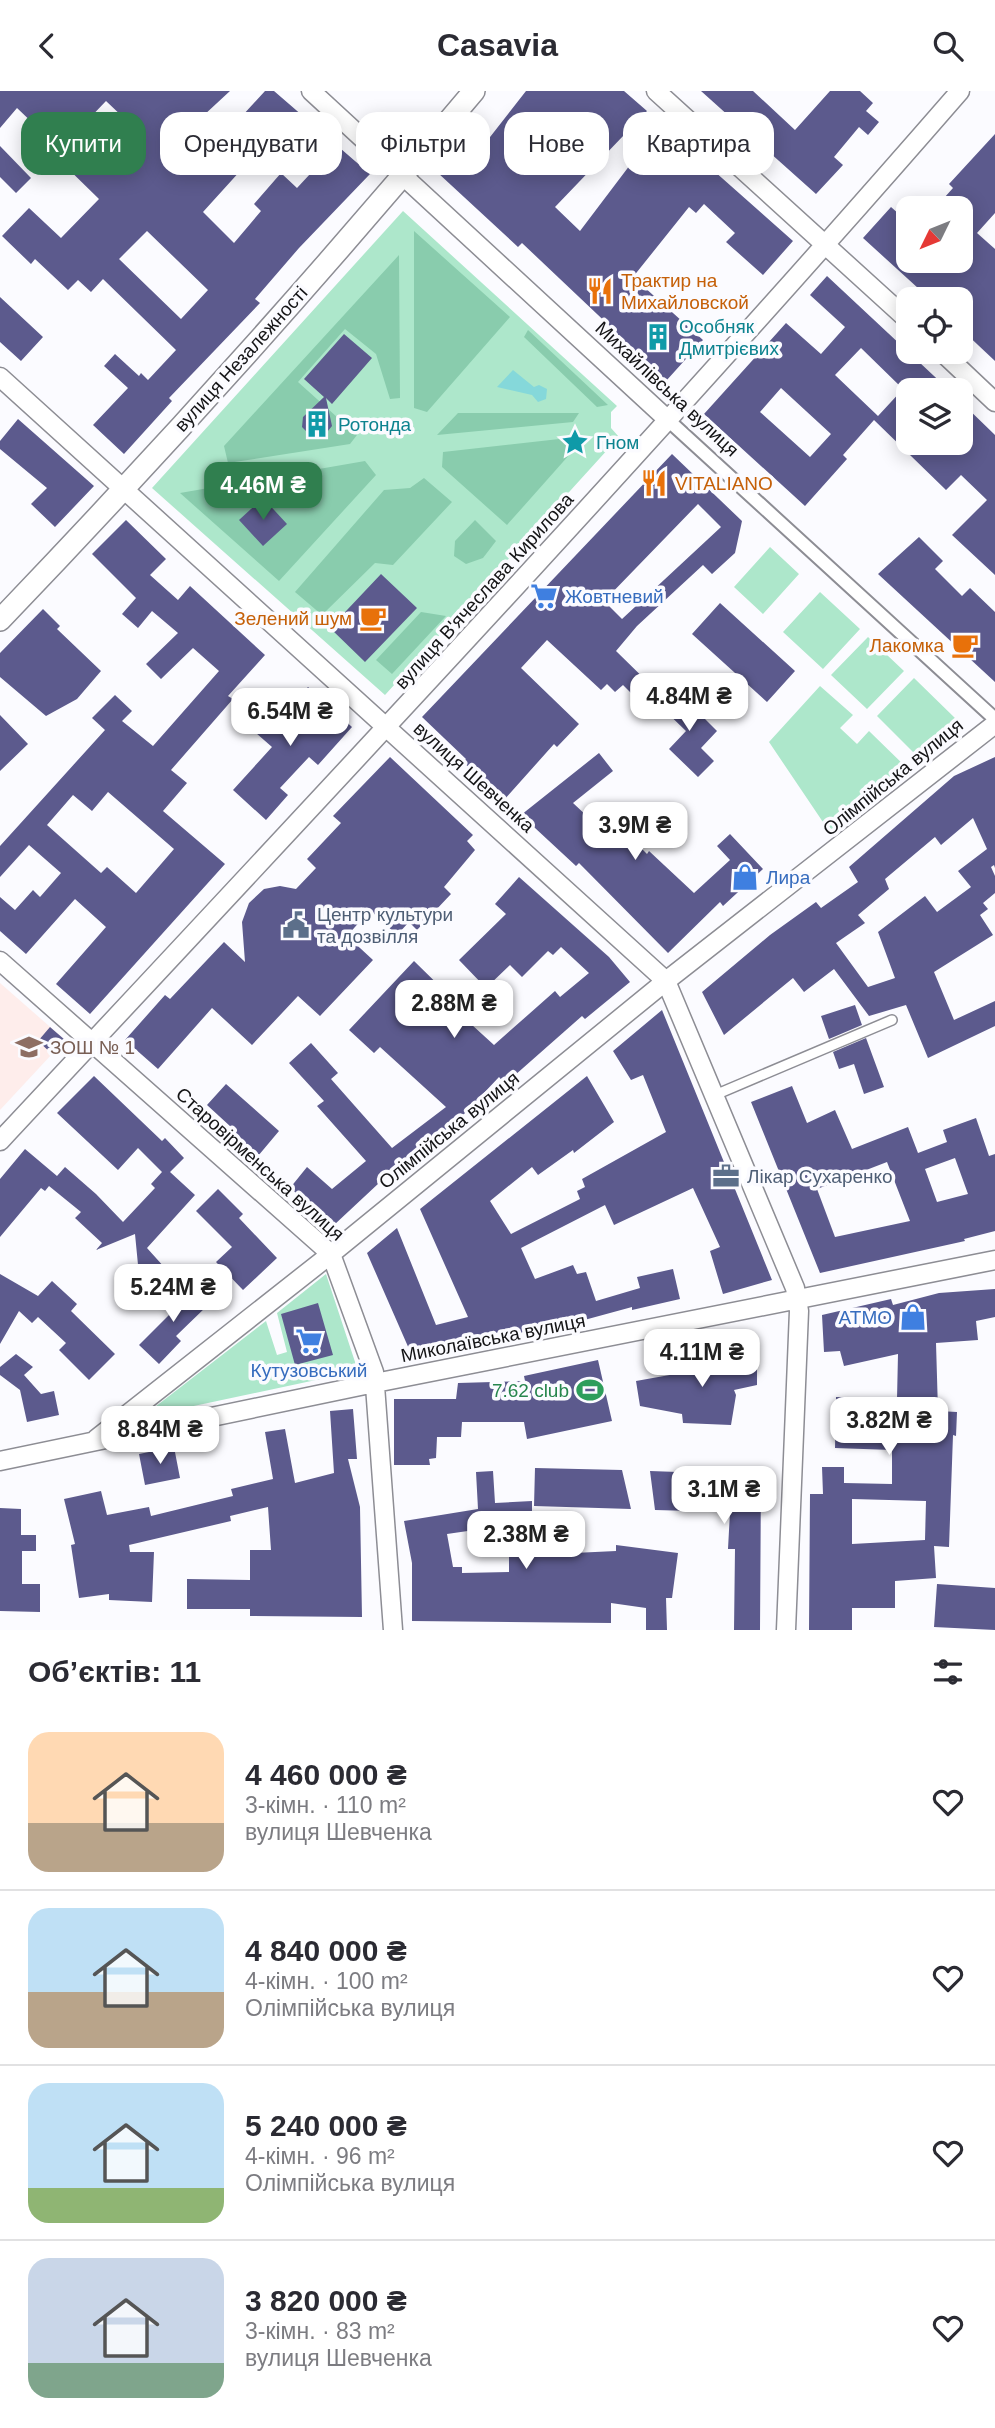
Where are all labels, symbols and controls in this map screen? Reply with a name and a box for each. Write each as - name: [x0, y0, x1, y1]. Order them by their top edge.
- icon: back: [28, 27, 66, 65]
- text: Casavia: [437, 27, 558, 63]
- icon: search: [929, 27, 967, 65]
- chip: Купити: [21, 112, 146, 175]
- chip: Орендувати: [160, 112, 342, 175]
- chip: Фільтри: [356, 112, 490, 175]
- chip: Нове: [504, 112, 609, 175]
- chip: Квартира: [623, 112, 774, 175]
- north arrow: [896, 196, 973, 273]
- map controls: [896, 196, 973, 455]
- place label: Трактир на Михайловской: [621, 270, 749, 313]
- restaurant icon: Трактир на Михайловской: [585, 276, 615, 306]
- street label: вулиця Незалежності: [170, 282, 312, 436]
- button: locate: [896, 287, 973, 364]
- place label: Особняк Дмитрієвих: [679, 316, 779, 359]
- street label: Михайлівська вулиця: [591, 317, 743, 461]
- building icon: Особняк Дмитрієвих: [643, 322, 673, 352]
- button: layers: [896, 378, 973, 455]
- building icon: Ротонда: [302, 409, 332, 439]
- place label: Ротонда: [338, 414, 412, 435]
- place icon: Гном: [560, 427, 590, 457]
- place label: Гном: [596, 432, 639, 453]
- pin: 4.46M ₴: [198, 463, 328, 522]
- restaurant icon: VITALIANO: [639, 468, 669, 498]
- text: 4.46M ₴: [220, 472, 306, 498]
- place label: VITALIANO: [675, 473, 773, 494]
- street label: вулиця В'ячеслава Кирилова: [391, 489, 578, 693]
- supermarket icon: Жовтневий: [529, 581, 559, 611]
- place label: Жовтневий: [565, 586, 664, 607]
- cafe icon: Зелений шум: [358, 603, 388, 633]
- place label: Зелений шум: [234, 608, 352, 629]
- cafe icon: Лакомка: [950, 630, 980, 660]
- place label: Лакомка: [870, 635, 944, 656]
- pin: 4.84M ₴: [624, 673, 754, 733]
- text: 4.84M ₴: [646, 683, 732, 709]
- pin: 6.54M ₴: [225, 689, 355, 748]
- text: 6.54M ₴: [247, 698, 333, 724]
- street label: Олімпійська вулиця: [819, 714, 967, 840]
- street label: вулиця Шевченка: [410, 718, 539, 837]
- pin: 3.9M ₴: [578, 803, 692, 862]
- text: 3.9M ₴: [599, 812, 671, 838]
- shop icon: Лира: [730, 862, 760, 892]
- place label: Лира: [766, 867, 811, 888]
- place label: Центр культури та дозвілля: [317, 904, 453, 947]
- public building icon: Центр культури та дозвілля: [281, 910, 311, 940]
- pin: 2.88M ₴: [389, 981, 519, 1040]
- text: 2.88M ₴: [411, 990, 497, 1016]
- school or university icon: ЗОШ № 1: [14, 1032, 44, 1062]
- place label: ЗОШ № 1: [50, 1037, 135, 1058]
- street label: Олімпійська вулиця: [375, 1067, 523, 1193]
- street label: Старовірменська вулиця: [172, 1083, 348, 1245]
- office icon: Лікар Сухаренко: [711, 1161, 741, 1191]
- place label: Лікар Сухаренко: [747, 1166, 893, 1187]
- pin: 5.24M ₴: [108, 1265, 238, 1324]
- text: 5.24M ₴: [130, 1274, 216, 1300]
- shop icon: АТМО: [898, 1302, 928, 1332]
- place label: АТМО: [839, 1307, 892, 1328]
- street label: Миколаївська вулиця: [399, 1310, 587, 1366]
- supermarket icon: Кутузовський: [294, 1326, 324, 1356]
- pin: 4.11M ₴: [637, 1329, 767, 1389]
- text: 4.11M ₴: [660, 1339, 744, 1365]
- place label: Кутузовський: [251, 1360, 367, 1381]
- sports icon: 7.62 club: [575, 1375, 605, 1405]
- place label: 7.62 club: [492, 1380, 569, 1401]
- pin: 3.82M ₴: [824, 1397, 954, 1457]
- pin: 8.84M ₴: [95, 1407, 225, 1466]
- text: 3.82M ₴: [846, 1407, 932, 1433]
- text: 8.84M ₴: [117, 1416, 203, 1442]
- pin: 3.1M ₴: [667, 1467, 781, 1526]
- text: 3.1M ₴: [688, 1476, 760, 1502]
- pin: 2.38M ₴: [461, 1511, 591, 1571]
- text: 2.38M ₴: [483, 1521, 569, 1547]
- icon: filters: [929, 1653, 967, 1691]
- text: Об’єктів: 11: [28, 1655, 201, 1688]
- text: 4 460 000 ₴: [245, 1758, 407, 1791]
- icon: home: [84, 1760, 168, 1844]
- icon: heart: [929, 1783, 967, 1821]
- text: 3-кімн. · 110 m²: [245, 1792, 406, 1818]
- text: вулиця Шевченка: [245, 1819, 432, 1845]
- text: 4 840 000 ₴: [245, 1934, 407, 1967]
- icon: home: [84, 1936, 168, 2020]
- icon: heart: [929, 1959, 967, 1997]
- text: 4-кімн. · 100 m²: [245, 1968, 408, 1994]
- text: Олімпійська вулиця: [245, 1995, 455, 2021]
- text: 5 240 000 ₴: [245, 2109, 407, 2142]
- icon: home: [84, 2111, 168, 2195]
- icon: heart: [929, 2134, 967, 2172]
- text: 4-кімн. · 96 m²: [245, 2143, 395, 2169]
- text: Олімпійська вулиця: [245, 2170, 455, 2196]
- text: 3 820 000 ₴: [245, 2284, 407, 2317]
- icon: home: [84, 2286, 168, 2370]
- icon: heart: [929, 2309, 967, 2347]
- text: 3-кімн. · 83 m²: [245, 2318, 395, 2344]
- text: вулиця Шевченка: [245, 2345, 432, 2371]

